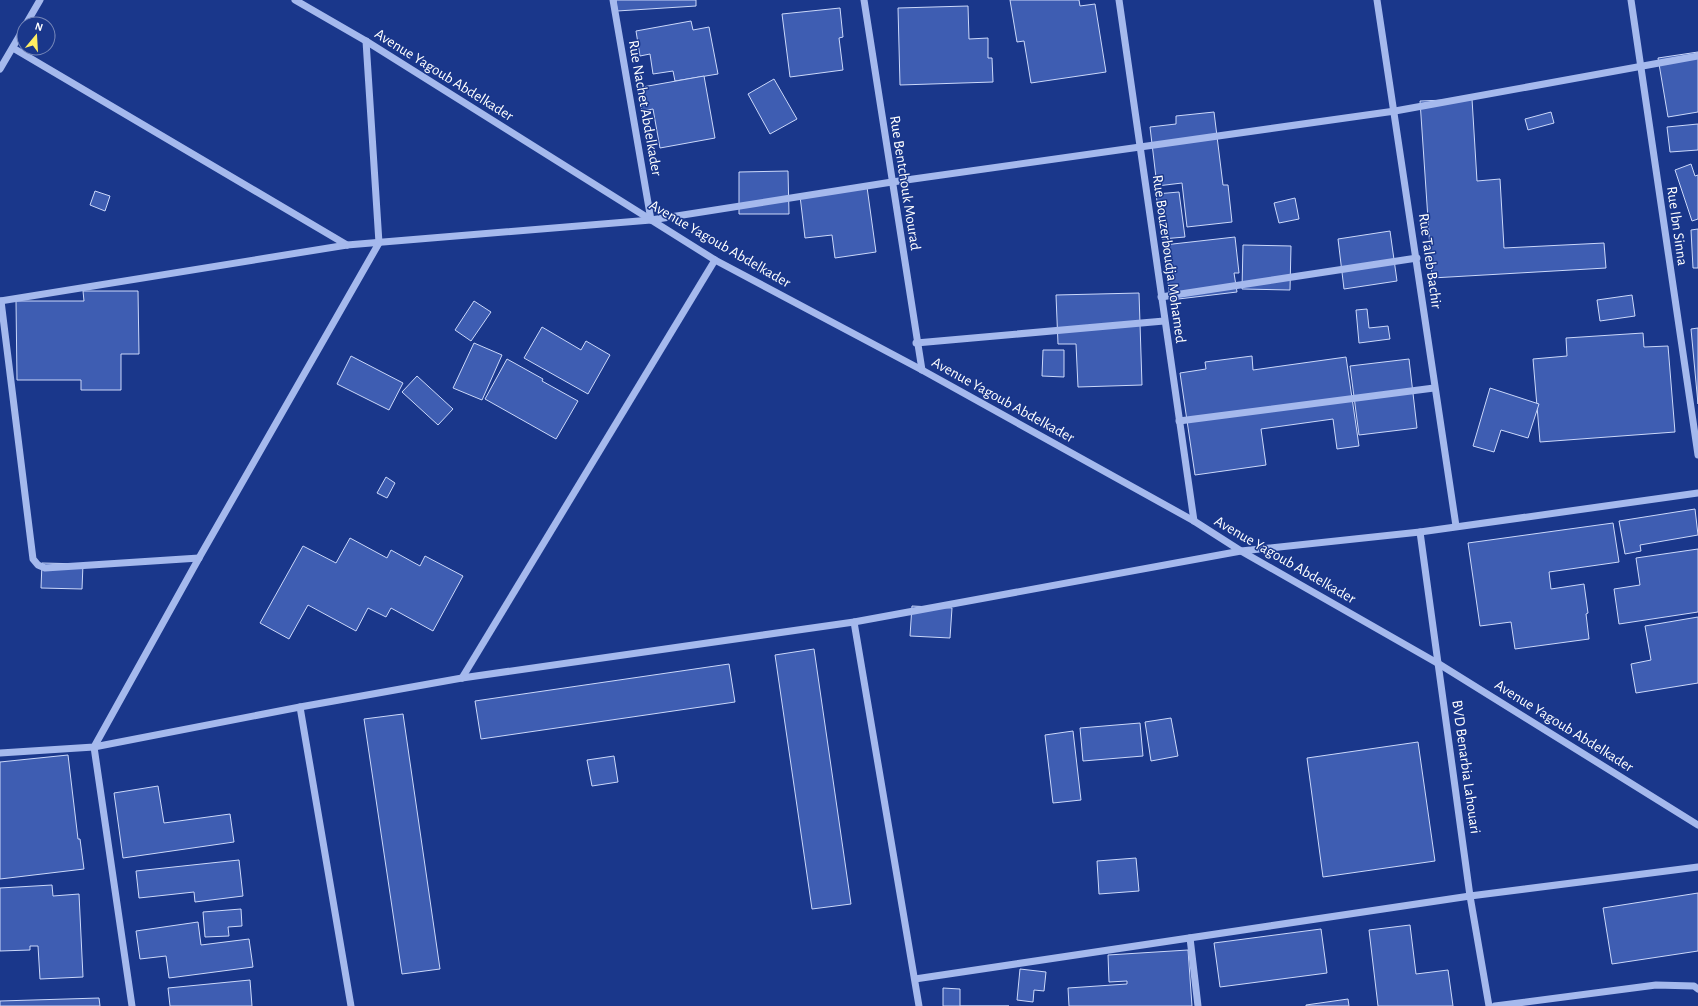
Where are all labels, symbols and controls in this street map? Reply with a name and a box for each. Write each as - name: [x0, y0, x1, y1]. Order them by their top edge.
- north arrow: [16, 16, 56, 56]
- text: N: [34, 21, 44, 33]
- street label: Avenue Yagoub Abdelkader: [372, 26, 516, 124]
- street label: Rue Nachet Abdelkader: [626, 39, 664, 177]
- street label: Rue Bentchouk Mourad: [887, 115, 923, 251]
- street label: Rue Bouzerboudja Mohamed: [1150, 174, 1188, 344]
- street label: Rue Ibn Sinna: [1664, 185, 1690, 267]
- street label: Avenue Yagoub Abdelkader: [647, 197, 793, 291]
- street label: Rue Taleb Bachir: [1416, 212, 1444, 310]
- street label: Avenue Yagoub Abdelkader: [929, 355, 1077, 446]
- street label: Avenue Yagoub Abdelkader: [1212, 513, 1358, 607]
- street label: Avenue Yagoub Abdelkader: [1492, 677, 1636, 775]
- street label: BVD Benarbia Lahouari: [1449, 699, 1483, 835]

